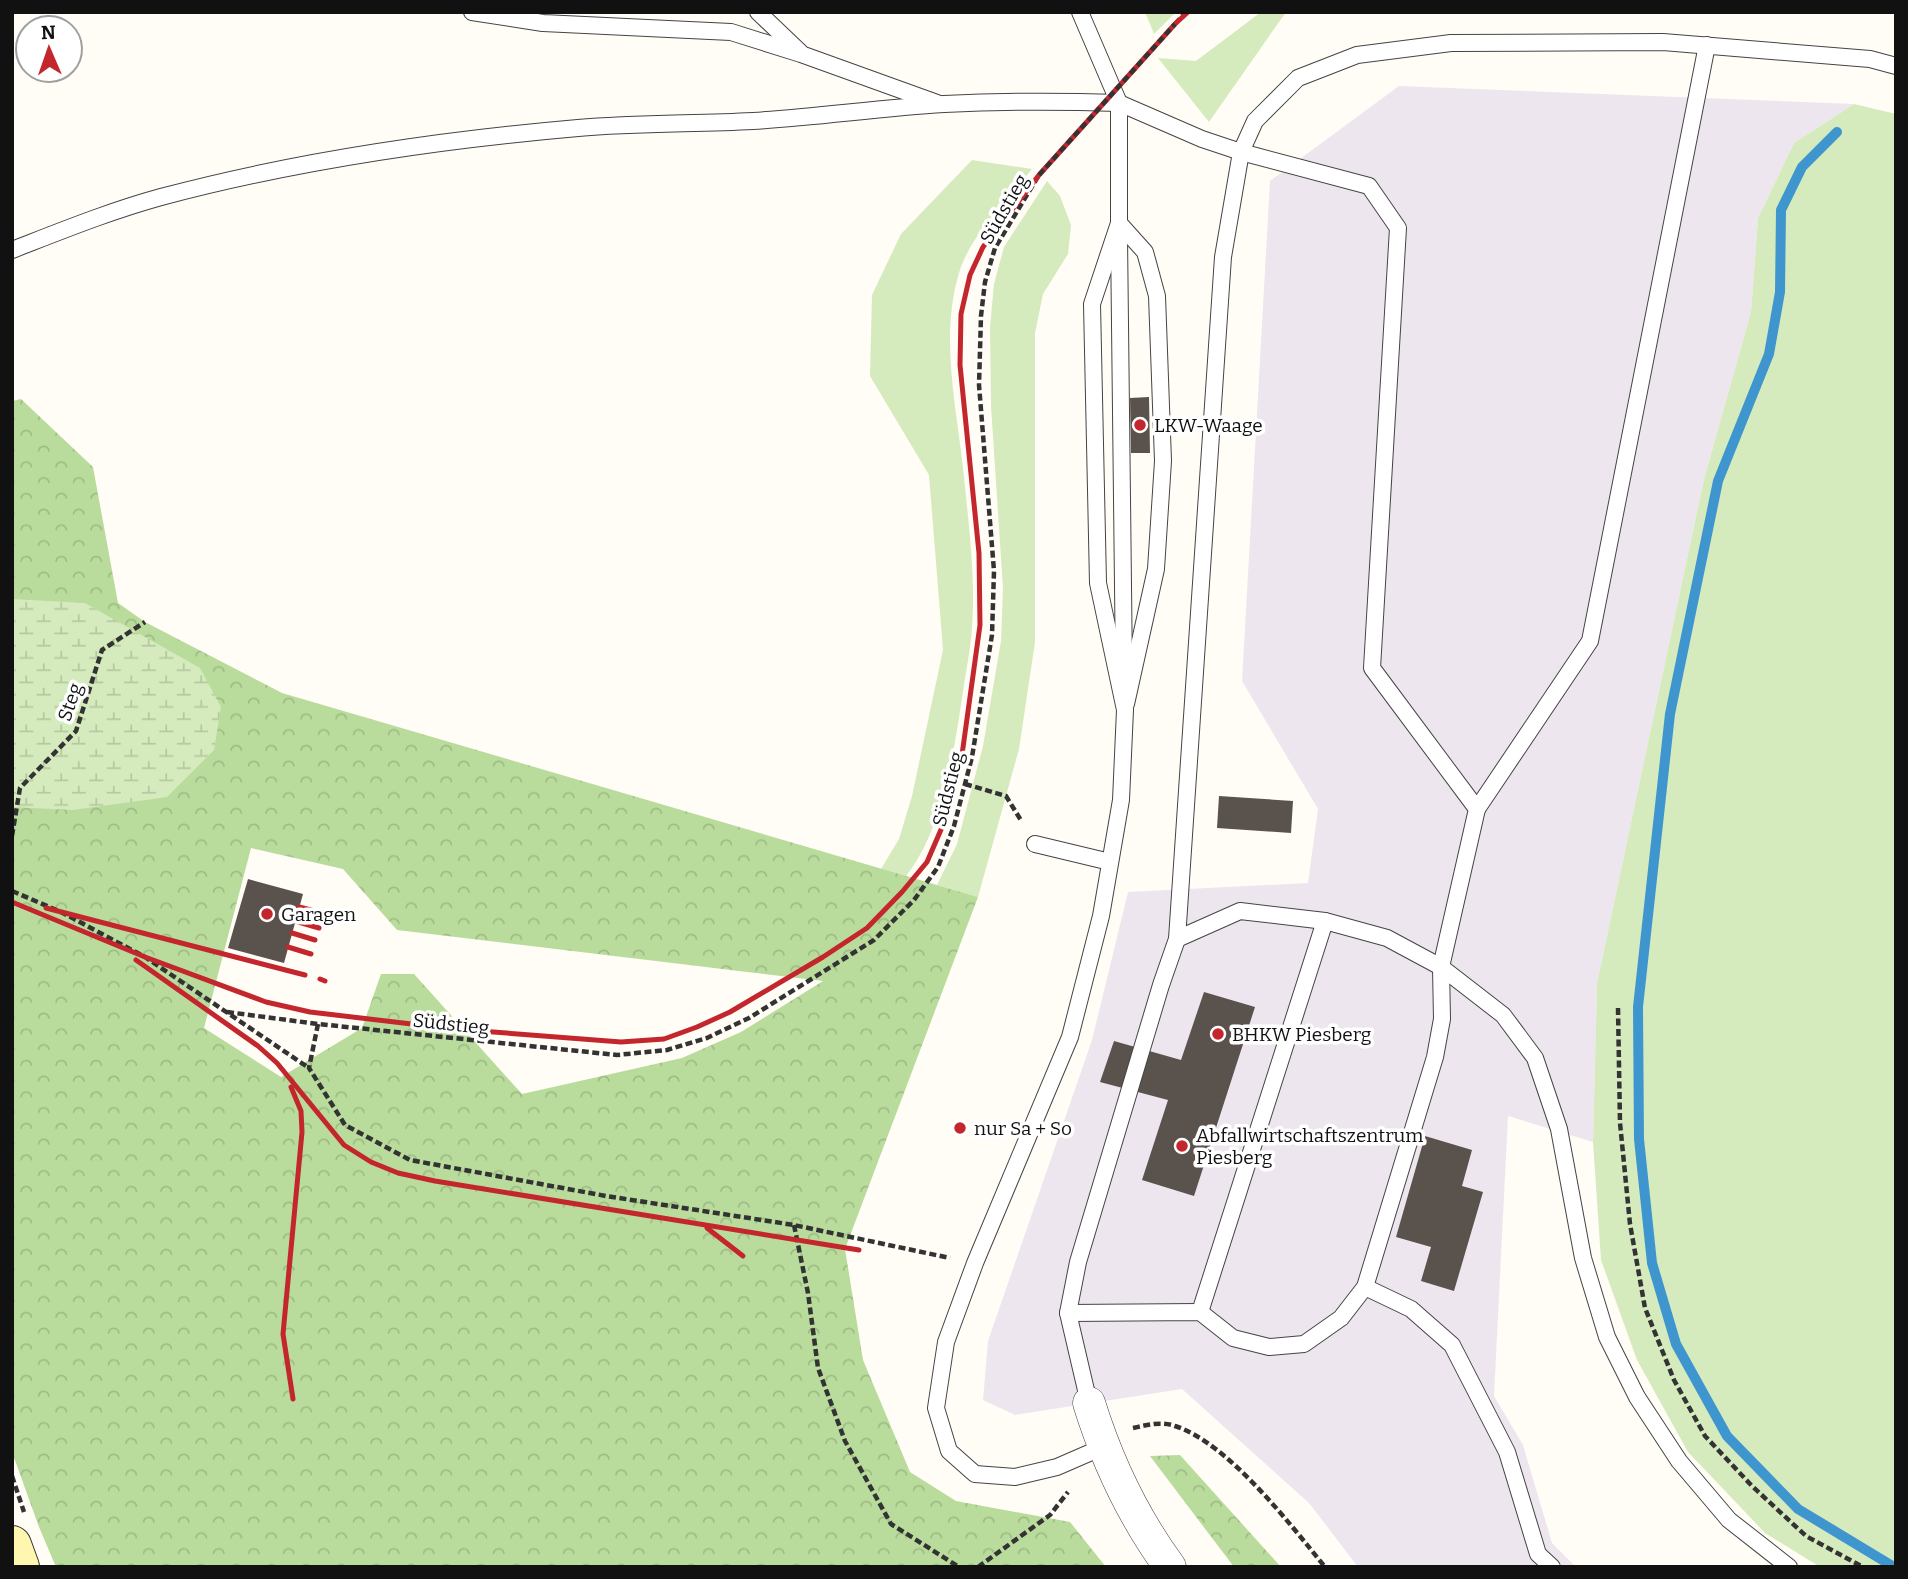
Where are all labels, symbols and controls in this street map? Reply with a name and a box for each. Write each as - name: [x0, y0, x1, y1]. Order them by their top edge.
- north arrow: [14, 14, 84, 84]
- text: N: [41, 21, 56, 44]
- street label: Südstieg: [975, 170, 1033, 248]
- place label: LKW-Waage: [1154, 414, 1263, 437]
- marker: LKW-Waage: [1132, 417, 1148, 433]
- street label: Steg: [53, 680, 87, 724]
- street label: Südstieg: [928, 749, 969, 829]
- place label: Garagen: [281, 903, 356, 926]
- marker: Garagen: [259, 906, 275, 922]
- street label: Südstieg: [412, 1009, 491, 1039]
- place label: BHKW Piesberg: [1232, 1023, 1372, 1046]
- marker: BHKW Piesberg: [1210, 1026, 1226, 1042]
- place label: nur Sa + So: [974, 1117, 1072, 1140]
- marker: nur Sa + So: [952, 1120, 968, 1136]
- place label: Abfallwirtschaftszentrum Piesberg: [1196, 1124, 1423, 1169]
- marker: Abfallwirtschaftszentrum Piesberg: [1174, 1138, 1190, 1154]

